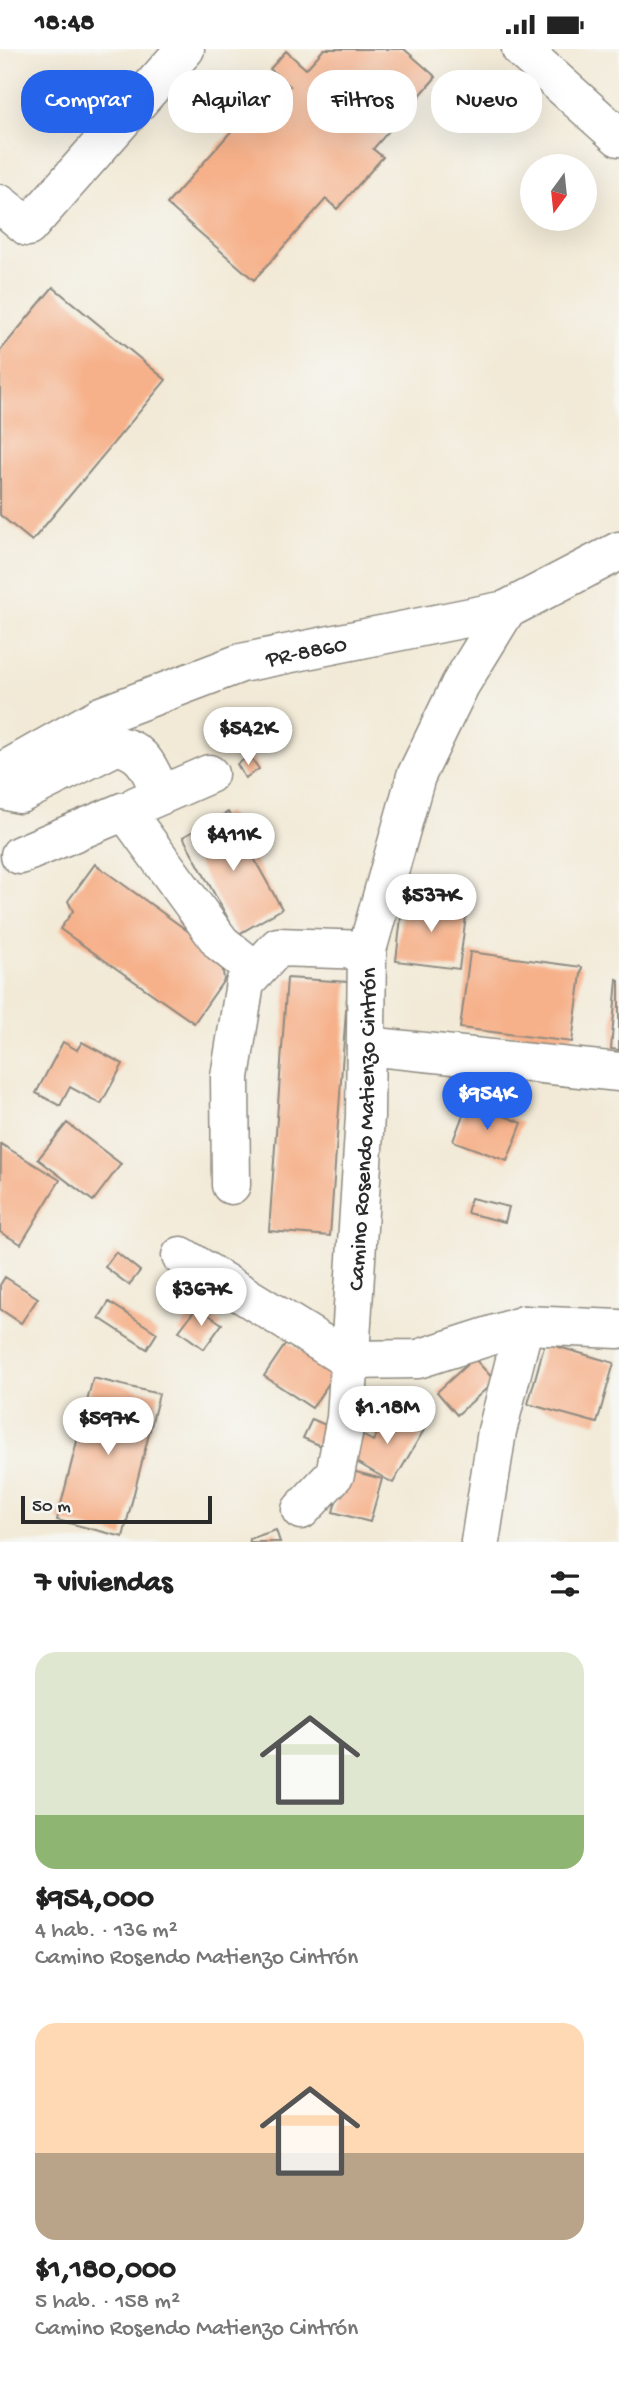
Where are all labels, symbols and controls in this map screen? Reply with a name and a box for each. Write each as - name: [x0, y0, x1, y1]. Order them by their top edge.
- text: 18:48: [35, 9, 94, 40]
- chip: Comprar: [21, 70, 154, 133]
- chip: Alquilar: [168, 70, 293, 133]
- chip: Filtros: [307, 70, 417, 133]
- chip: Nuevo: [431, 70, 542, 133]
- north arrow: [520, 154, 597, 231]
- map controls: [520, 154, 597, 231]
- street label: PR-8860: [263, 632, 350, 675]
- pin: $542K: [199, 707, 297, 767]
- text: $542K: [219, 716, 277, 743]
- pin: $411K: [184, 813, 282, 873]
- text: $411K: [207, 822, 259, 849]
- pin: $537K: [382, 875, 480, 934]
- text: $537K: [402, 883, 461, 910]
- street label: Camino Rosendo Matienzo Cintrón: [344, 967, 384, 1292]
- pin: $954K: [438, 1073, 536, 1132]
- text: $954K: [458, 1081, 516, 1108]
- pin: $367K: [152, 1269, 250, 1328]
- text: $367K: [172, 1277, 230, 1304]
- pin: $1.18M: [330, 1387, 444, 1446]
- text: $1.18M: [355, 1395, 419, 1422]
- pin: $597K: [59, 1397, 157, 1457]
- text: $597K: [79, 1406, 137, 1433]
- scale bar: [21, 1493, 212, 1525]
- text: 50 m: [32, 1496, 71, 1519]
- icon: filters: [546, 1565, 584, 1603]
- text: 7 viviendas: [35, 1567, 172, 1602]
- icon: home: [247, 1697, 373, 1823]
- text: $954,000: [35, 1883, 154, 1918]
- text: 4 hab. · 136 m²: [35, 1918, 178, 1945]
- text: Camino Rosendo Matienzo Cintrón: [35, 1945, 358, 1972]
- icon: home: [247, 2068, 373, 2194]
- text: $1,180,000: [35, 2254, 176, 2289]
- text: 5 hab. · 158 m²: [35, 2289, 180, 2316]
- text: Camino Rosendo Matienzo Cintrón: [35, 2316, 358, 2343]

